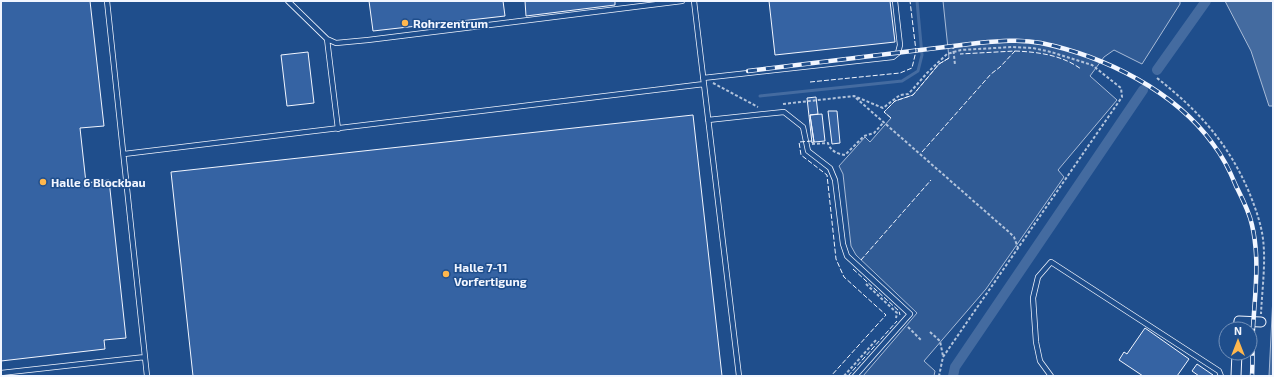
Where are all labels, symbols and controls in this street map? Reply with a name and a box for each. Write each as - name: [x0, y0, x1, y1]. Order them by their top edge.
- place label: Rohrzentrum: [413, 16, 488, 30]
- marker: Rohrzentrum: [400, 18, 410, 28]
- place label: Halle 6 Blockbau: [51, 175, 146, 189]
- marker: Halle 6 Blockbau: [38, 177, 48, 187]
- place label: Halle 7-11 Vorfertigung: [454, 260, 527, 288]
- marker: Halle 7-11 Vorfertigung: [441, 269, 451, 279]
- north arrow: [1218, 321, 1258, 361]
- text: N: [1234, 324, 1242, 337]

